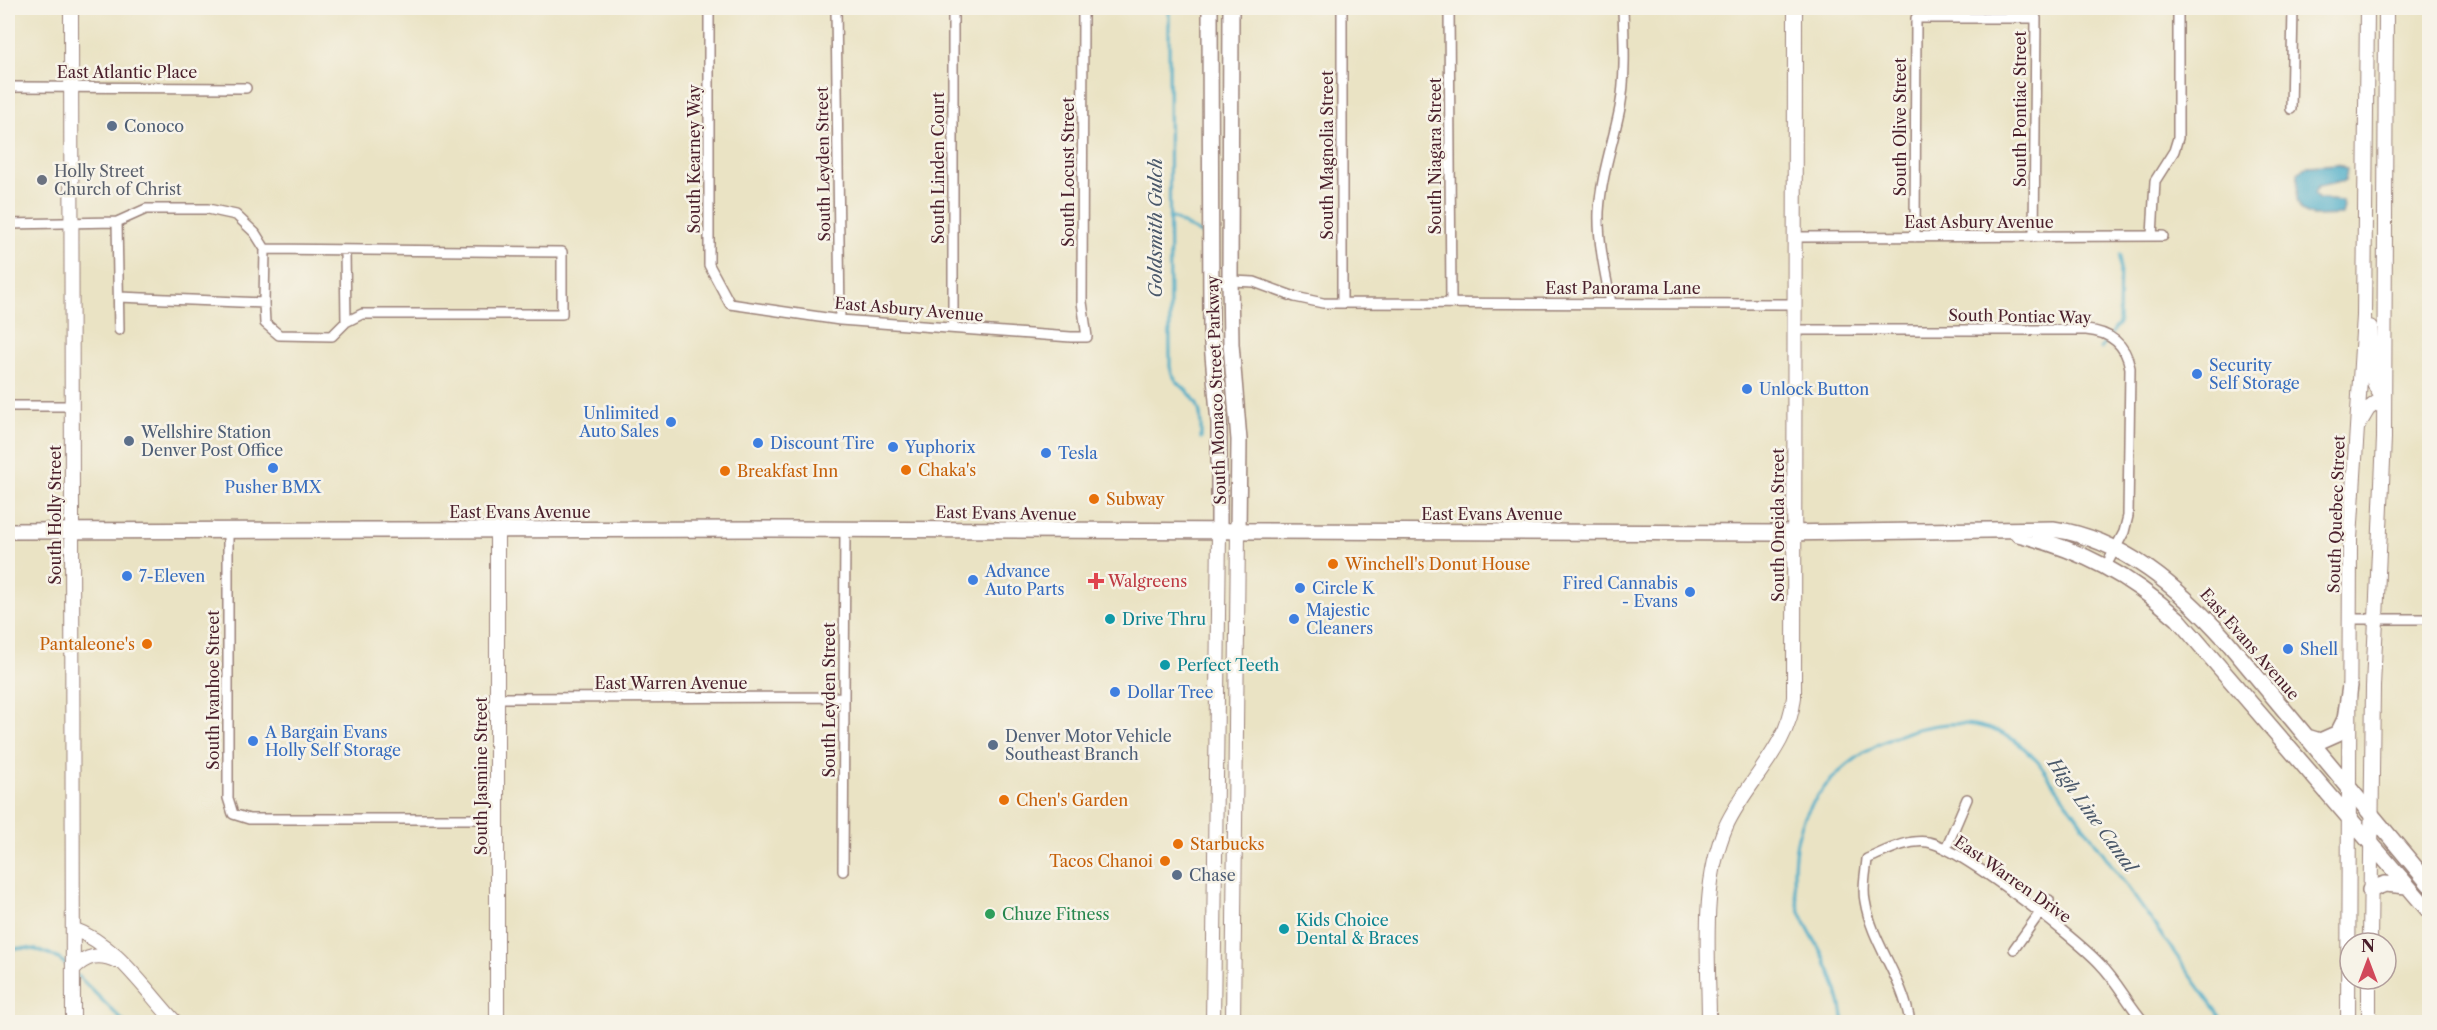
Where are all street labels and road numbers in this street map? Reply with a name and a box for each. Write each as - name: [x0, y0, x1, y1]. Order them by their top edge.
- street label: South Pontiac Street: [2010, 31, 2030, 187]
- street label: South Olive Street: [1890, 57, 1910, 196]
- street label: East Atlantic Place: [57, 62, 197, 82]
- street label: South Magnolia Street: [1317, 70, 1337, 240]
- street label: South Niagara Street: [1425, 77, 1445, 234]
- street label: South Kearney Way: [684, 83, 704, 234]
- street label: South Leyden Street: [812, 86, 834, 242]
- street label: South Linden Court: [928, 92, 948, 244]
- street label: South Locust Street: [1058, 97, 1078, 247]
- street label: East Asbury Avenue: [1904, 212, 2054, 232]
- street label: South Monaco Street Parkway: [1202, 274, 1230, 505]
- street label: East Panorama Lane: [1545, 278, 1701, 298]
- street label: East Asbury Avenue: [834, 293, 984, 325]
- street label: South Pontiac Way: [1948, 305, 2093, 327]
- street label: South Quebec Street: [2323, 434, 2349, 593]
- street label: South Holly Street: [45, 445, 65, 585]
- street label: South Oneida Street: [1768, 448, 1788, 602]
- street label: East Evans Avenue: [449, 502, 591, 522]
- street label: East Evans Avenue: [935, 502, 1077, 524]
- street label: East Evans Avenue: [1421, 504, 1563, 524]
- street label: East Evans Avenue: [2196, 584, 2304, 704]
- street label: South Ivanhoe Street: [203, 610, 223, 770]
- street label: South Leyden Street: [819, 622, 839, 778]
- street label: East Warren Avenue: [595, 673, 747, 693]
- street label: South Jasmine Street: [471, 696, 491, 855]
- street label: East Warren Drive: [1951, 831, 2075, 927]

